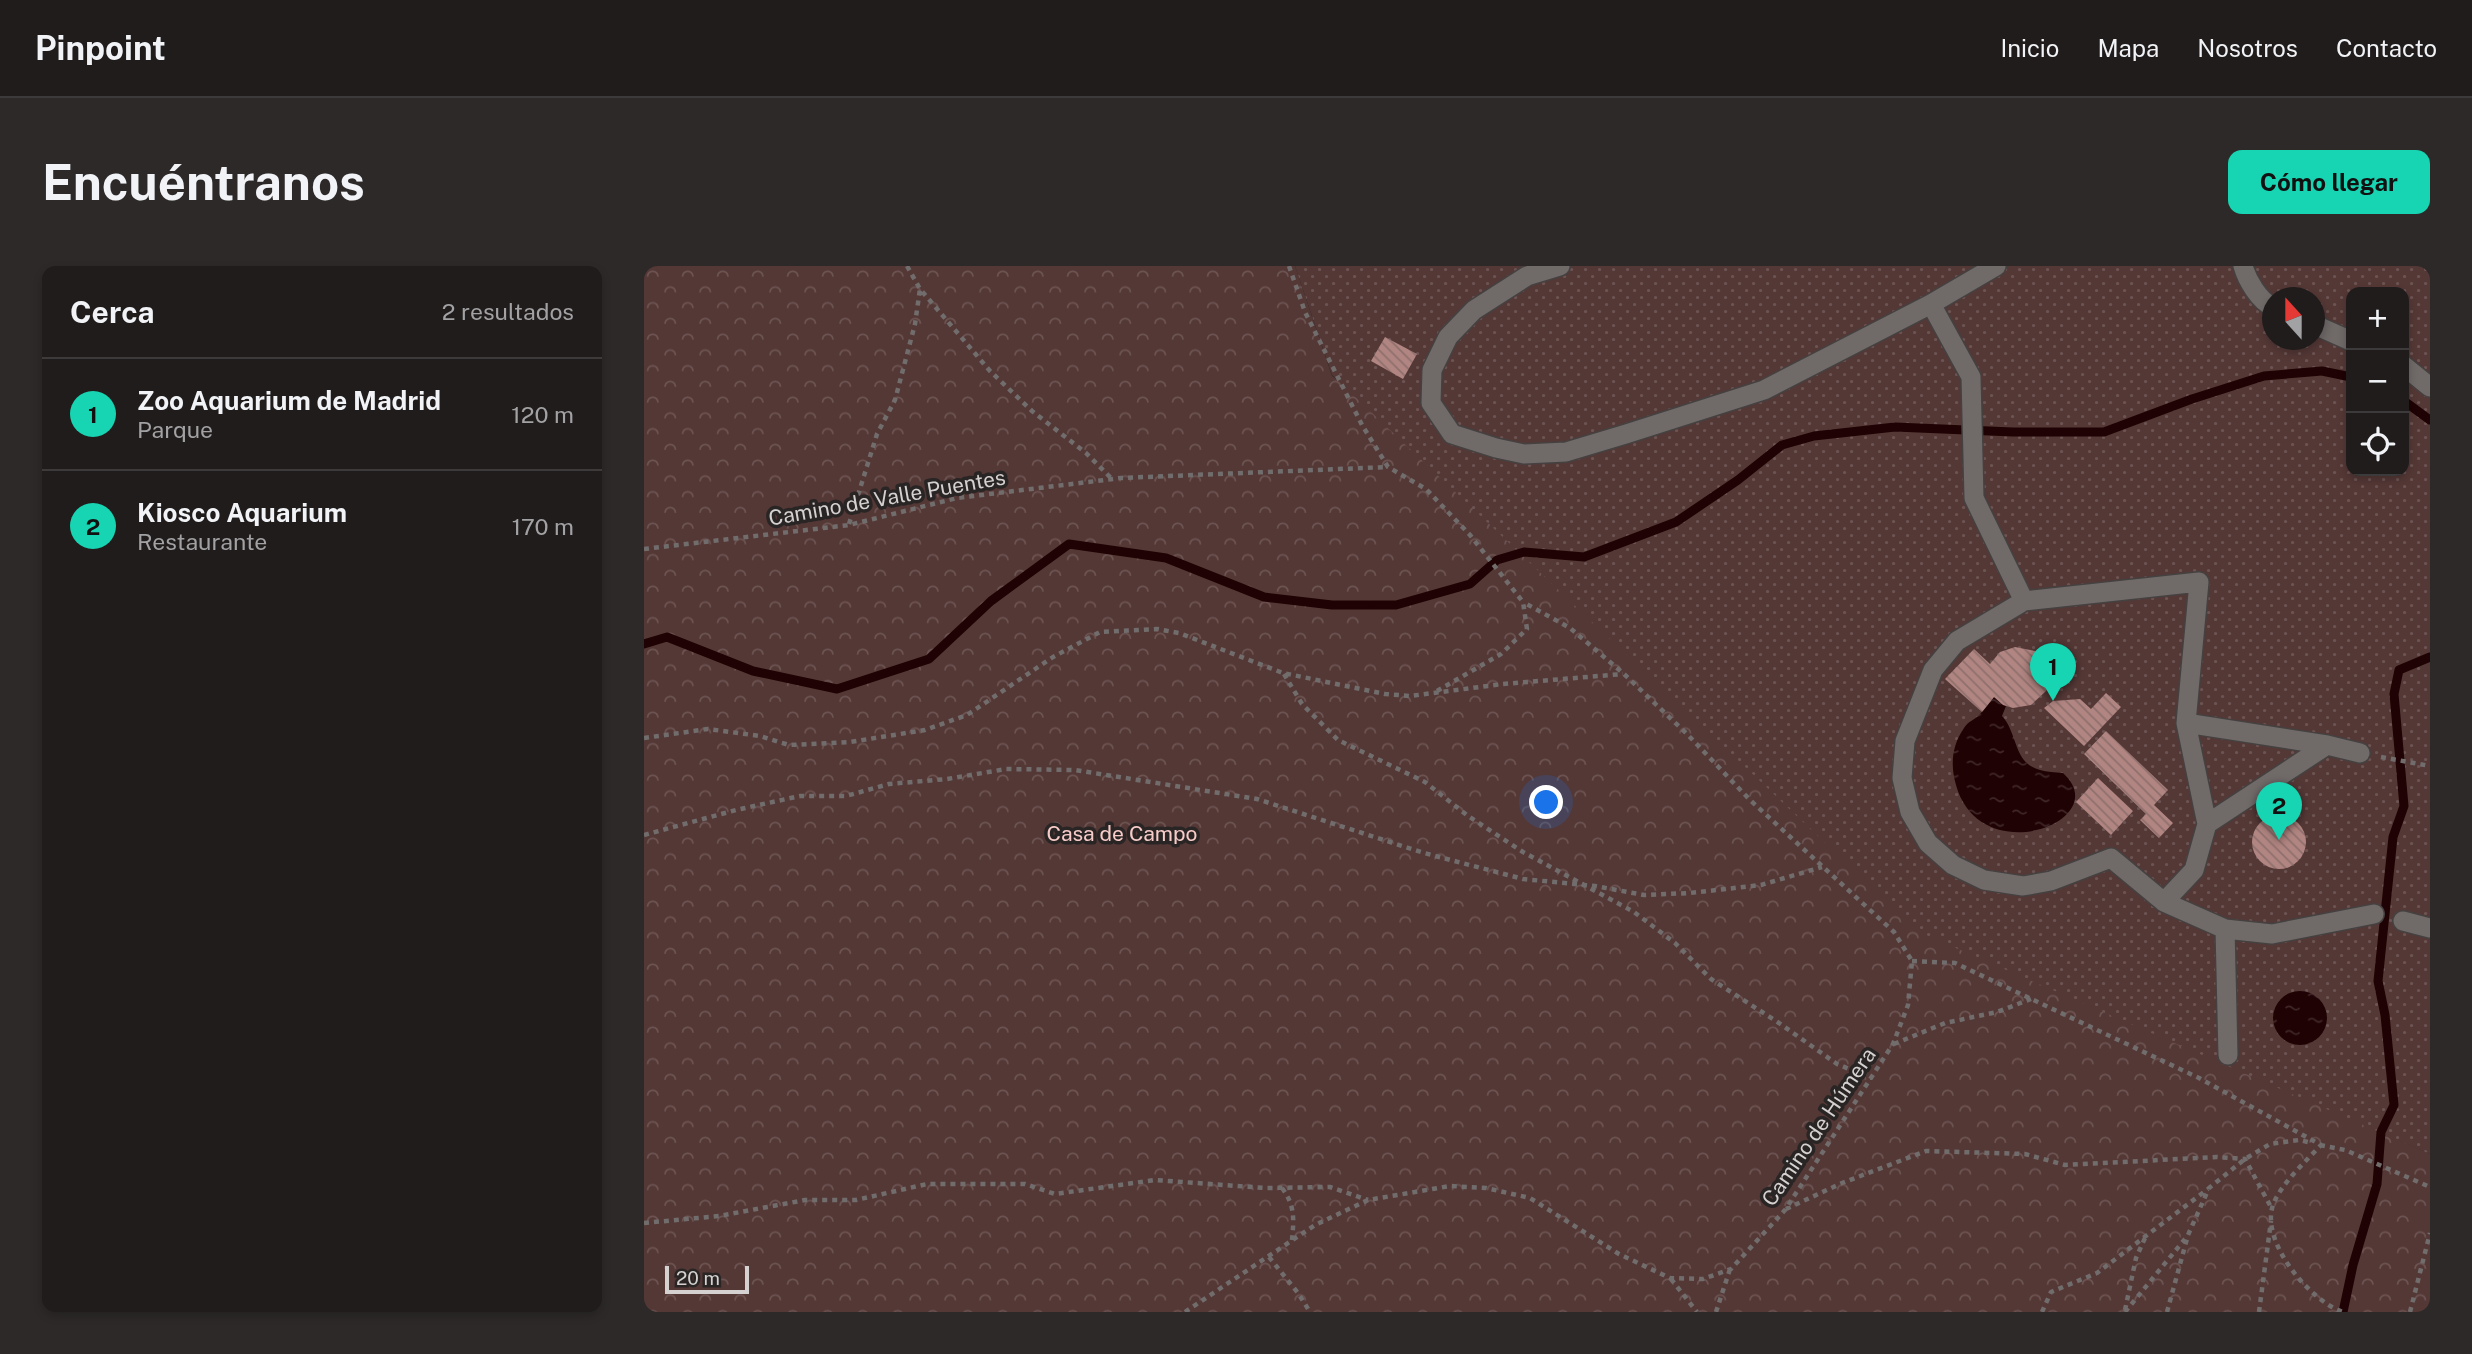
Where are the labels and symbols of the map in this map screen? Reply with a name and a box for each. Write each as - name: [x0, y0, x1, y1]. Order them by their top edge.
- north arrow: [2262, 287, 2325, 350]
- street label: Camino de Valle Puentes: [767, 464, 1007, 531]
- pin: 1: [2030, 643, 2076, 701]
- pin: 2: [2256, 782, 2302, 840]
- your location: [1529, 785, 1563, 819]
- park label: Casa de Campo: [1047, 821, 1197, 846]
- street label: Camino de Húmera: [1756, 1043, 1881, 1211]
- scale bar: [665, 1263, 749, 1295]

